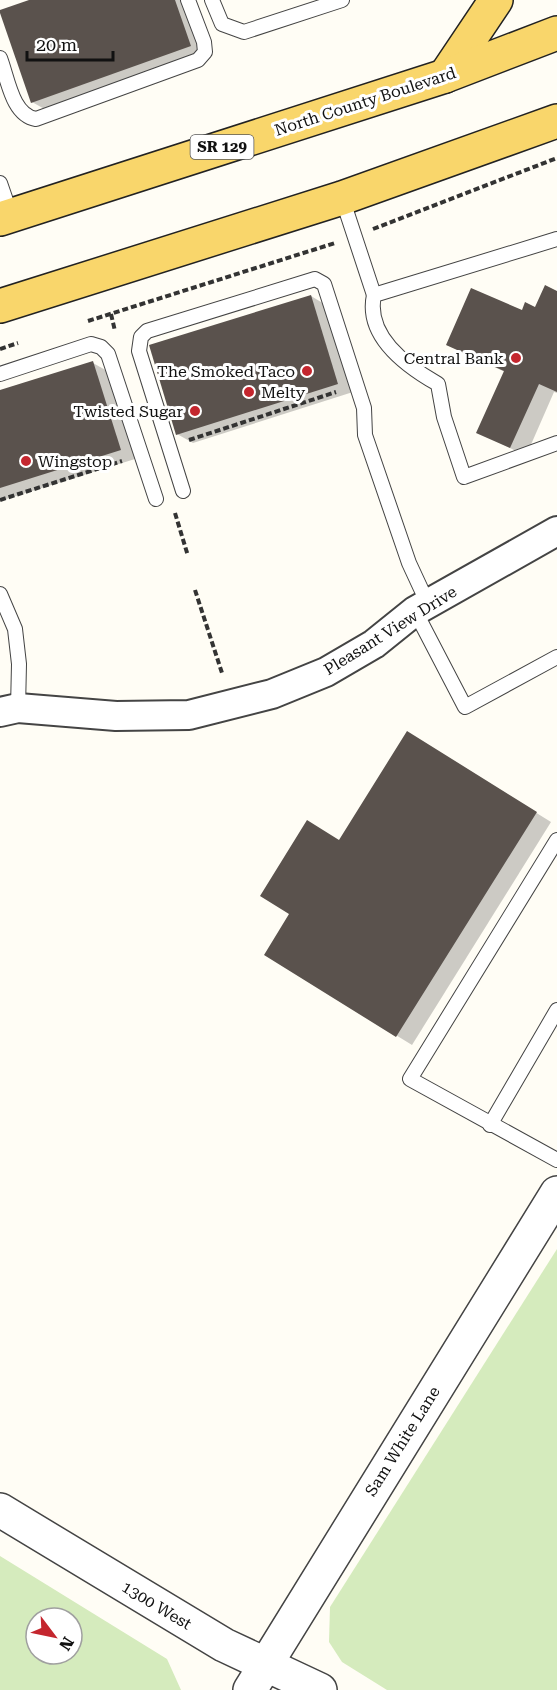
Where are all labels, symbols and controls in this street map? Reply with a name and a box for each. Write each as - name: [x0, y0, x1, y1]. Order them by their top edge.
- scale bar: [27, 24, 112, 62]
- text: 20 m: [36, 34, 77, 55]
- street label: North County Boulevard: [272, 63, 458, 140]
- road number: SR 129: [190, 135, 254, 159]
- place label: Central Bank: [404, 349, 504, 368]
- marker: Central Bank: [509, 351, 523, 365]
- place label: The Smoked Taco: [157, 362, 295, 381]
- marker: The Smoked Taco: [300, 364, 314, 378]
- place label: Melty: [261, 383, 306, 402]
- marker: Melty: [242, 385, 256, 399]
- place label: Twisted Sugar: [73, 402, 183, 421]
- marker: Twisted Sugar: [188, 404, 202, 418]
- place label: Wingstop: [38, 452, 112, 471]
- marker: Wingstop: [19, 454, 33, 468]
- street label: Pleasant View Drive: [320, 582, 460, 679]
- street label: Sam White Lane: [361, 1383, 444, 1500]
- street label: 1300 West: [119, 1577, 195, 1634]
- north arrow: [24, 1606, 84, 1666]
- text: N: [55, 1633, 78, 1654]

